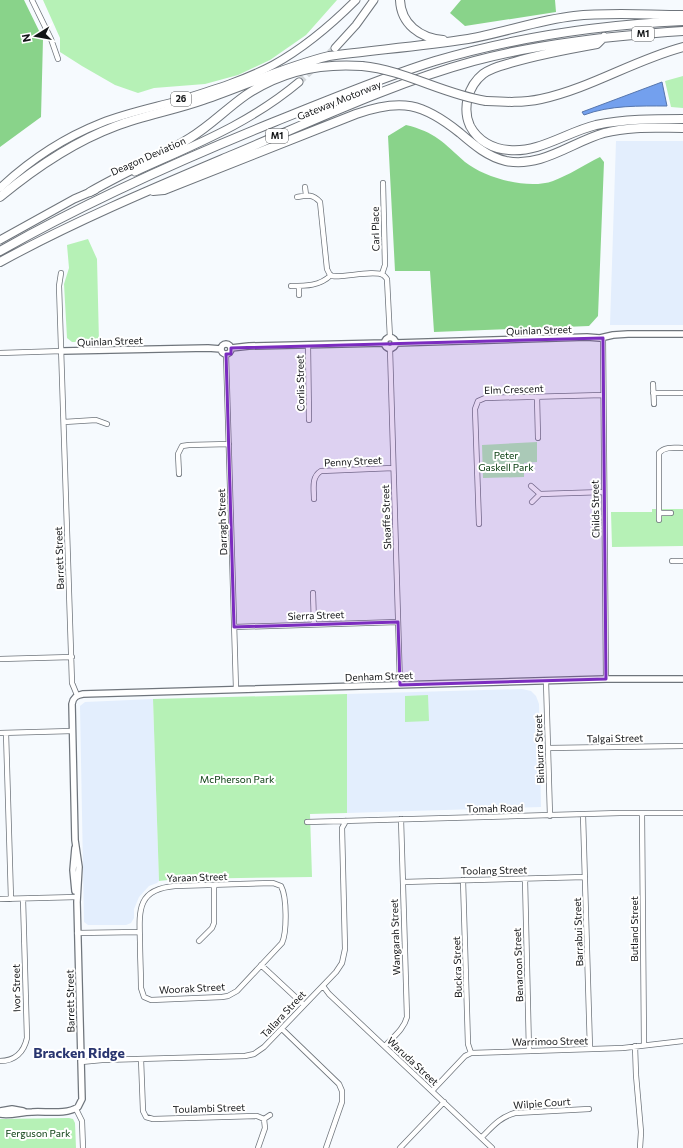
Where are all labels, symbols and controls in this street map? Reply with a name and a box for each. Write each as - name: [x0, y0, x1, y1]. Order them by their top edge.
- north arrow: [16, 16, 56, 56]
- road number: M1: [632, 27, 654, 41]
- text: N: [19, 33, 33, 43]
- street label: Gateway Motorway: [295, 78, 383, 122]
- road number: 26: [171, 92, 191, 106]
- road number: M1: [266, 129, 288, 143]
- street label: Deagon Deviation: [109, 134, 187, 178]
- street label: Carl Place: [369, 207, 381, 251]
- street label: Quinlan Street: [506, 323, 572, 337]
- street label: Quinlan Street: [77, 334, 143, 348]
- street label: Corlis Street: [294, 355, 306, 411]
- street label: Elm Crescent: [484, 382, 544, 396]
- park label: Peter Gaskell Park: [478, 449, 534, 473]
- street label: Penny Street: [324, 453, 382, 469]
- street label: Childs Street: [588, 480, 602, 538]
- street label: Sheaffe Street: [379, 484, 393, 550]
- street label: Darragh Street: [215, 488, 229, 556]
- street label: Barrett Street: [52, 526, 66, 590]
- street label: Sierra Street: [287, 608, 345, 622]
- street label: Denham Street: [345, 669, 413, 683]
- street label: Binburra Street: [532, 714, 546, 784]
- street label: Talgai Street: [587, 732, 643, 744]
- park label: McPherson Park: [200, 773, 275, 785]
- street label: Tomah Road: [467, 802, 524, 814]
- street label: Toolang Street: [461, 863, 527, 877]
- street label: Yaraan Street: [166, 870, 228, 884]
- street label: Butland Street: [628, 896, 640, 962]
- street label: Barrabui Street: [571, 897, 585, 967]
- street label: Wangarah Street: [388, 899, 402, 975]
- street label: Benaroon Street: [511, 928, 525, 1002]
- street label: Buckra Street: [450, 936, 464, 998]
- street label: Ivor Street: [10, 964, 22, 1012]
- street label: Barrett Street: [63, 969, 77, 1033]
- street label: Woorak Street: [159, 980, 225, 996]
- street label: Tallara Street: [258, 988, 308, 1040]
- street label: Waruda Street: [385, 1034, 441, 1088]
- street label: Warrimoo Street: [512, 1034, 588, 1048]
- district label: Bracken Ridge: [33, 1044, 125, 1061]
- street label: Wilpie Court: [513, 1095, 571, 1111]
- street label: Toulambi Street: [173, 1101, 245, 1115]
- park label: Ferguson Park: [6, 1127, 71, 1139]

